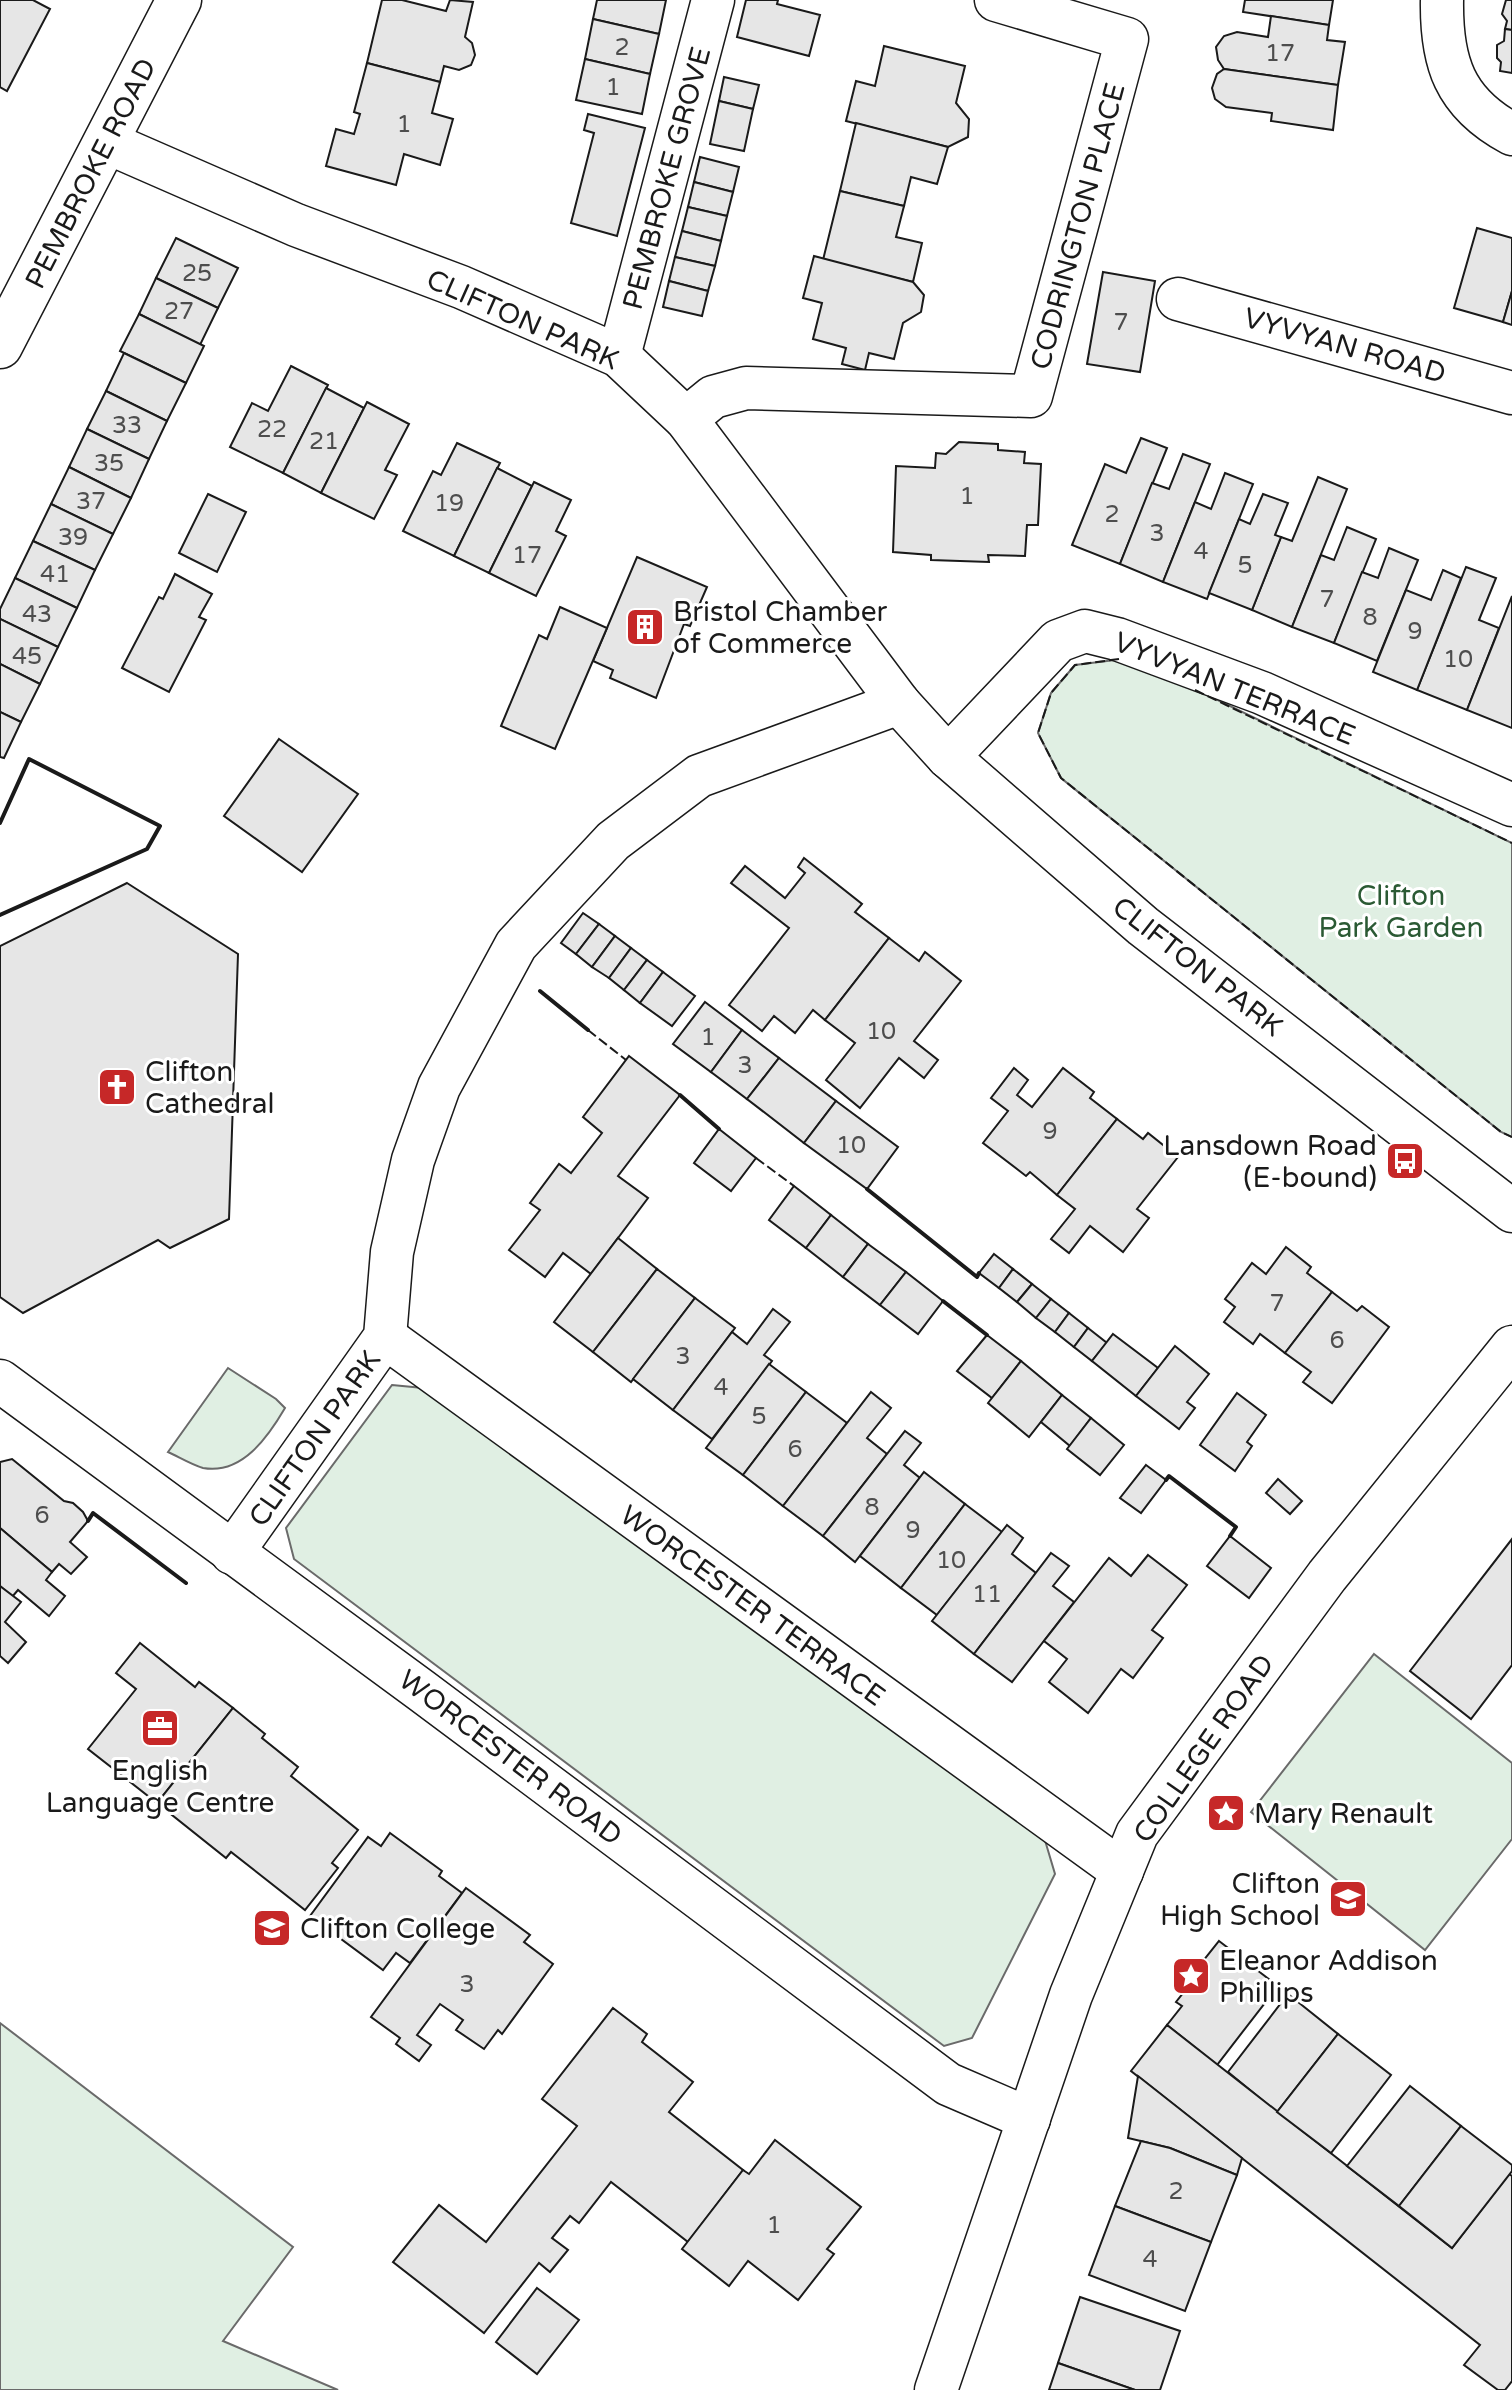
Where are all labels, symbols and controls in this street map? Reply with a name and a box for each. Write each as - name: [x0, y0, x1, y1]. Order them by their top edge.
- house number: 2: [614, 33, 630, 62]
- house number: 17: [1265, 39, 1295, 68]
- street label: PEMBROKE GROVE: [616, 43, 718, 313]
- street label: PEMBROKE ROAD: [18, 53, 164, 294]
- house number: 1: [605, 73, 621, 102]
- street label: CODRINGTON PLACE: [1023, 79, 1133, 373]
- house number: 1: [396, 110, 412, 139]
- house number: 25: [182, 259, 212, 288]
- street label: CLIFTON PARK: [421, 262, 624, 377]
- house number: 27: [164, 297, 194, 326]
- street label: VYVYAN ROAD: [1240, 301, 1450, 391]
- house number: 7: [1113, 308, 1129, 337]
- house number: 33: [112, 411, 142, 440]
- house number: 22: [257, 415, 287, 444]
- house number: 21: [309, 427, 339, 456]
- house number: 35: [94, 449, 124, 478]
- house number: 1: [959, 482, 975, 511]
- house number: 37: [76, 487, 106, 516]
- house number: 19: [434, 489, 464, 518]
- house number: 2: [1104, 500, 1120, 529]
- house number: 3: [1149, 519, 1165, 548]
- house number: 39: [58, 523, 88, 552]
- house number: 4: [1193, 537, 1209, 566]
- house number: 17: [512, 541, 542, 570]
- house number: 5: [1237, 551, 1253, 580]
- house number: 41: [40, 560, 70, 589]
- house number: 7: [1319, 585, 1335, 614]
- place label: Bristol Chamber of Commerce: [673, 595, 887, 661]
- house number: 43: [22, 600, 52, 629]
- house number: 8: [1362, 603, 1378, 632]
- building icon: Bristol Chamber of Commerce: [624, 606, 666, 648]
- house number: 9: [1407, 617, 1423, 646]
- street label: VYVYAN TERRACE: [1109, 625, 1360, 753]
- house number: 45: [12, 642, 42, 671]
- house number: 10: [1443, 645, 1473, 674]
- park label: Clifton Park Garden: [1319, 879, 1483, 945]
- street label: CLIFTON PARK: [1105, 890, 1289, 1044]
- house number: 10: [866, 1017, 896, 1046]
- house number: 1: [700, 1023, 716, 1052]
- house number: 3: [737, 1051, 753, 1080]
- place label: Clifton Cathedral: [145, 1055, 275, 1121]
- church icon: Clifton Cathedral: [96, 1066, 138, 1108]
- house number: 9: [1042, 1117, 1058, 1146]
- place label: Lansdown Road (E-bound): [1163, 1129, 1377, 1195]
- house number: 10: [836, 1131, 866, 1160]
- bus stop icon: Lansdown Road (E-bound): [1384, 1140, 1426, 1182]
- house number: 7: [1269, 1289, 1285, 1318]
- house number: 6: [1329, 1326, 1345, 1355]
- house number: 3: [675, 1342, 691, 1371]
- street label: CLIFTON PARK: [242, 1344, 388, 1533]
- house number: 4: [713, 1373, 729, 1402]
- house number: 5: [751, 1402, 767, 1431]
- house number: 6: [787, 1435, 803, 1464]
- house number: 8: [864, 1493, 880, 1522]
- street label: WORCESTER TERRACE: [613, 1498, 892, 1713]
- house number: 6: [34, 1501, 50, 1530]
- house number: 9: [905, 1516, 921, 1545]
- house number: 10: [936, 1546, 966, 1575]
- house number: 11: [972, 1580, 1002, 1609]
- street label: COLLEGE ROAD: [1126, 1648, 1281, 1849]
- street label: WORCESTER ROAD: [392, 1663, 629, 1853]
- office icon: English Language Centre: [139, 1707, 181, 1749]
- place label: English Language Centre: [46, 1754, 274, 1820]
- place icon: Mary Renault: [1205, 1792, 1247, 1834]
- place label: Mary Renault: [1254, 1797, 1433, 1831]
- place label: Clifton High School: [1160, 1867, 1320, 1933]
- school or university icon: Clifton High School: [1327, 1878, 1369, 1920]
- school or university icon: Clifton College: [251, 1907, 293, 1949]
- place label: Clifton College: [300, 1912, 495, 1946]
- place label: Eleanor Addison Phillips: [1219, 1944, 1438, 2010]
- place icon: Eleanor Addison Phillips: [1170, 1955, 1212, 1997]
- house number: 3: [459, 1970, 475, 1999]
- house number: 2: [1168, 2177, 1184, 2206]
- house number: 1: [766, 2211, 782, 2240]
- house number: 4: [1142, 2245, 1158, 2274]

